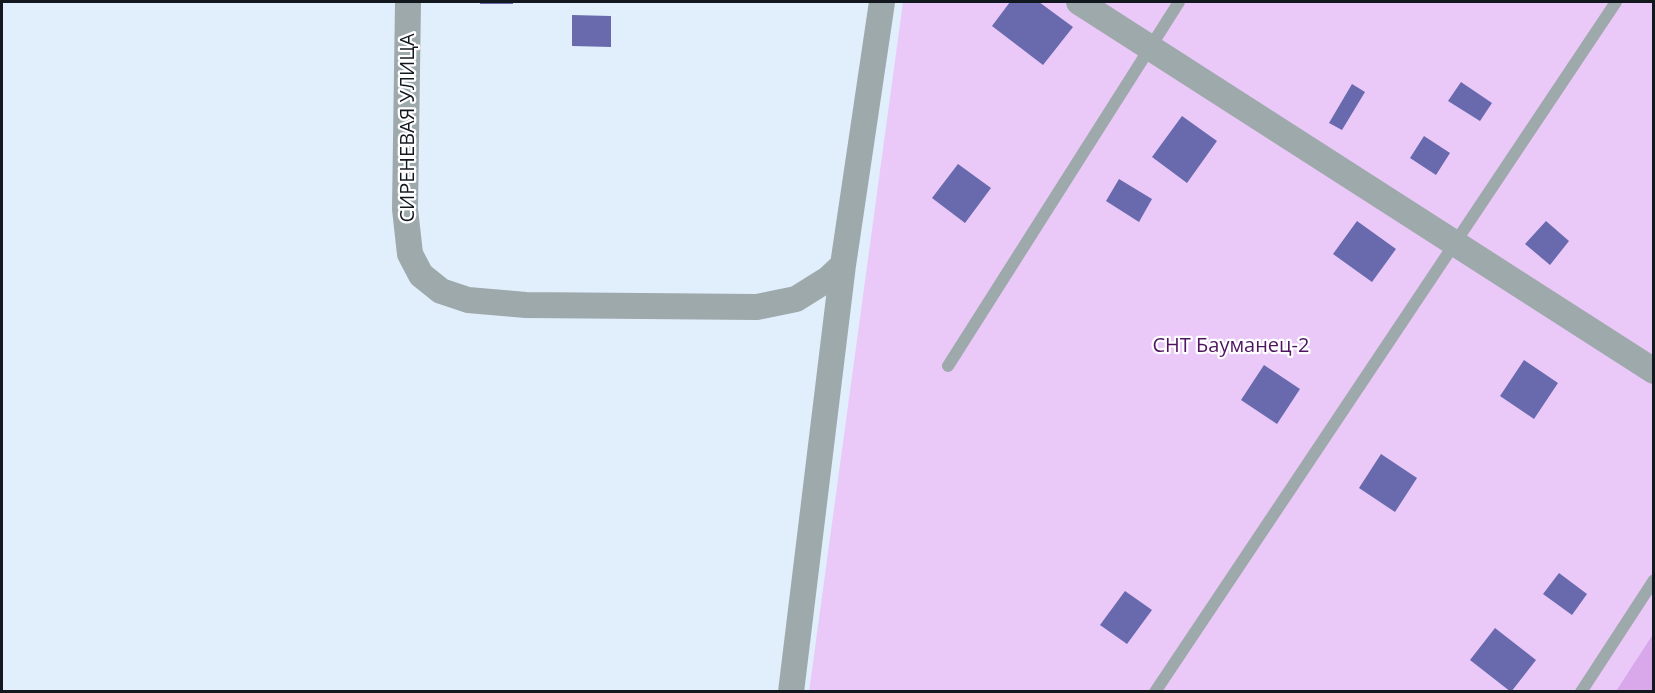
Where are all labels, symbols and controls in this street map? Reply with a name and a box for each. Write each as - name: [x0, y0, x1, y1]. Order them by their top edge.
- street label: СИРЕНЕВАЯ УЛИЦА: [396, 33, 420, 223]
- park label: СНТ Бауманец-2: [1153, 334, 1309, 358]

